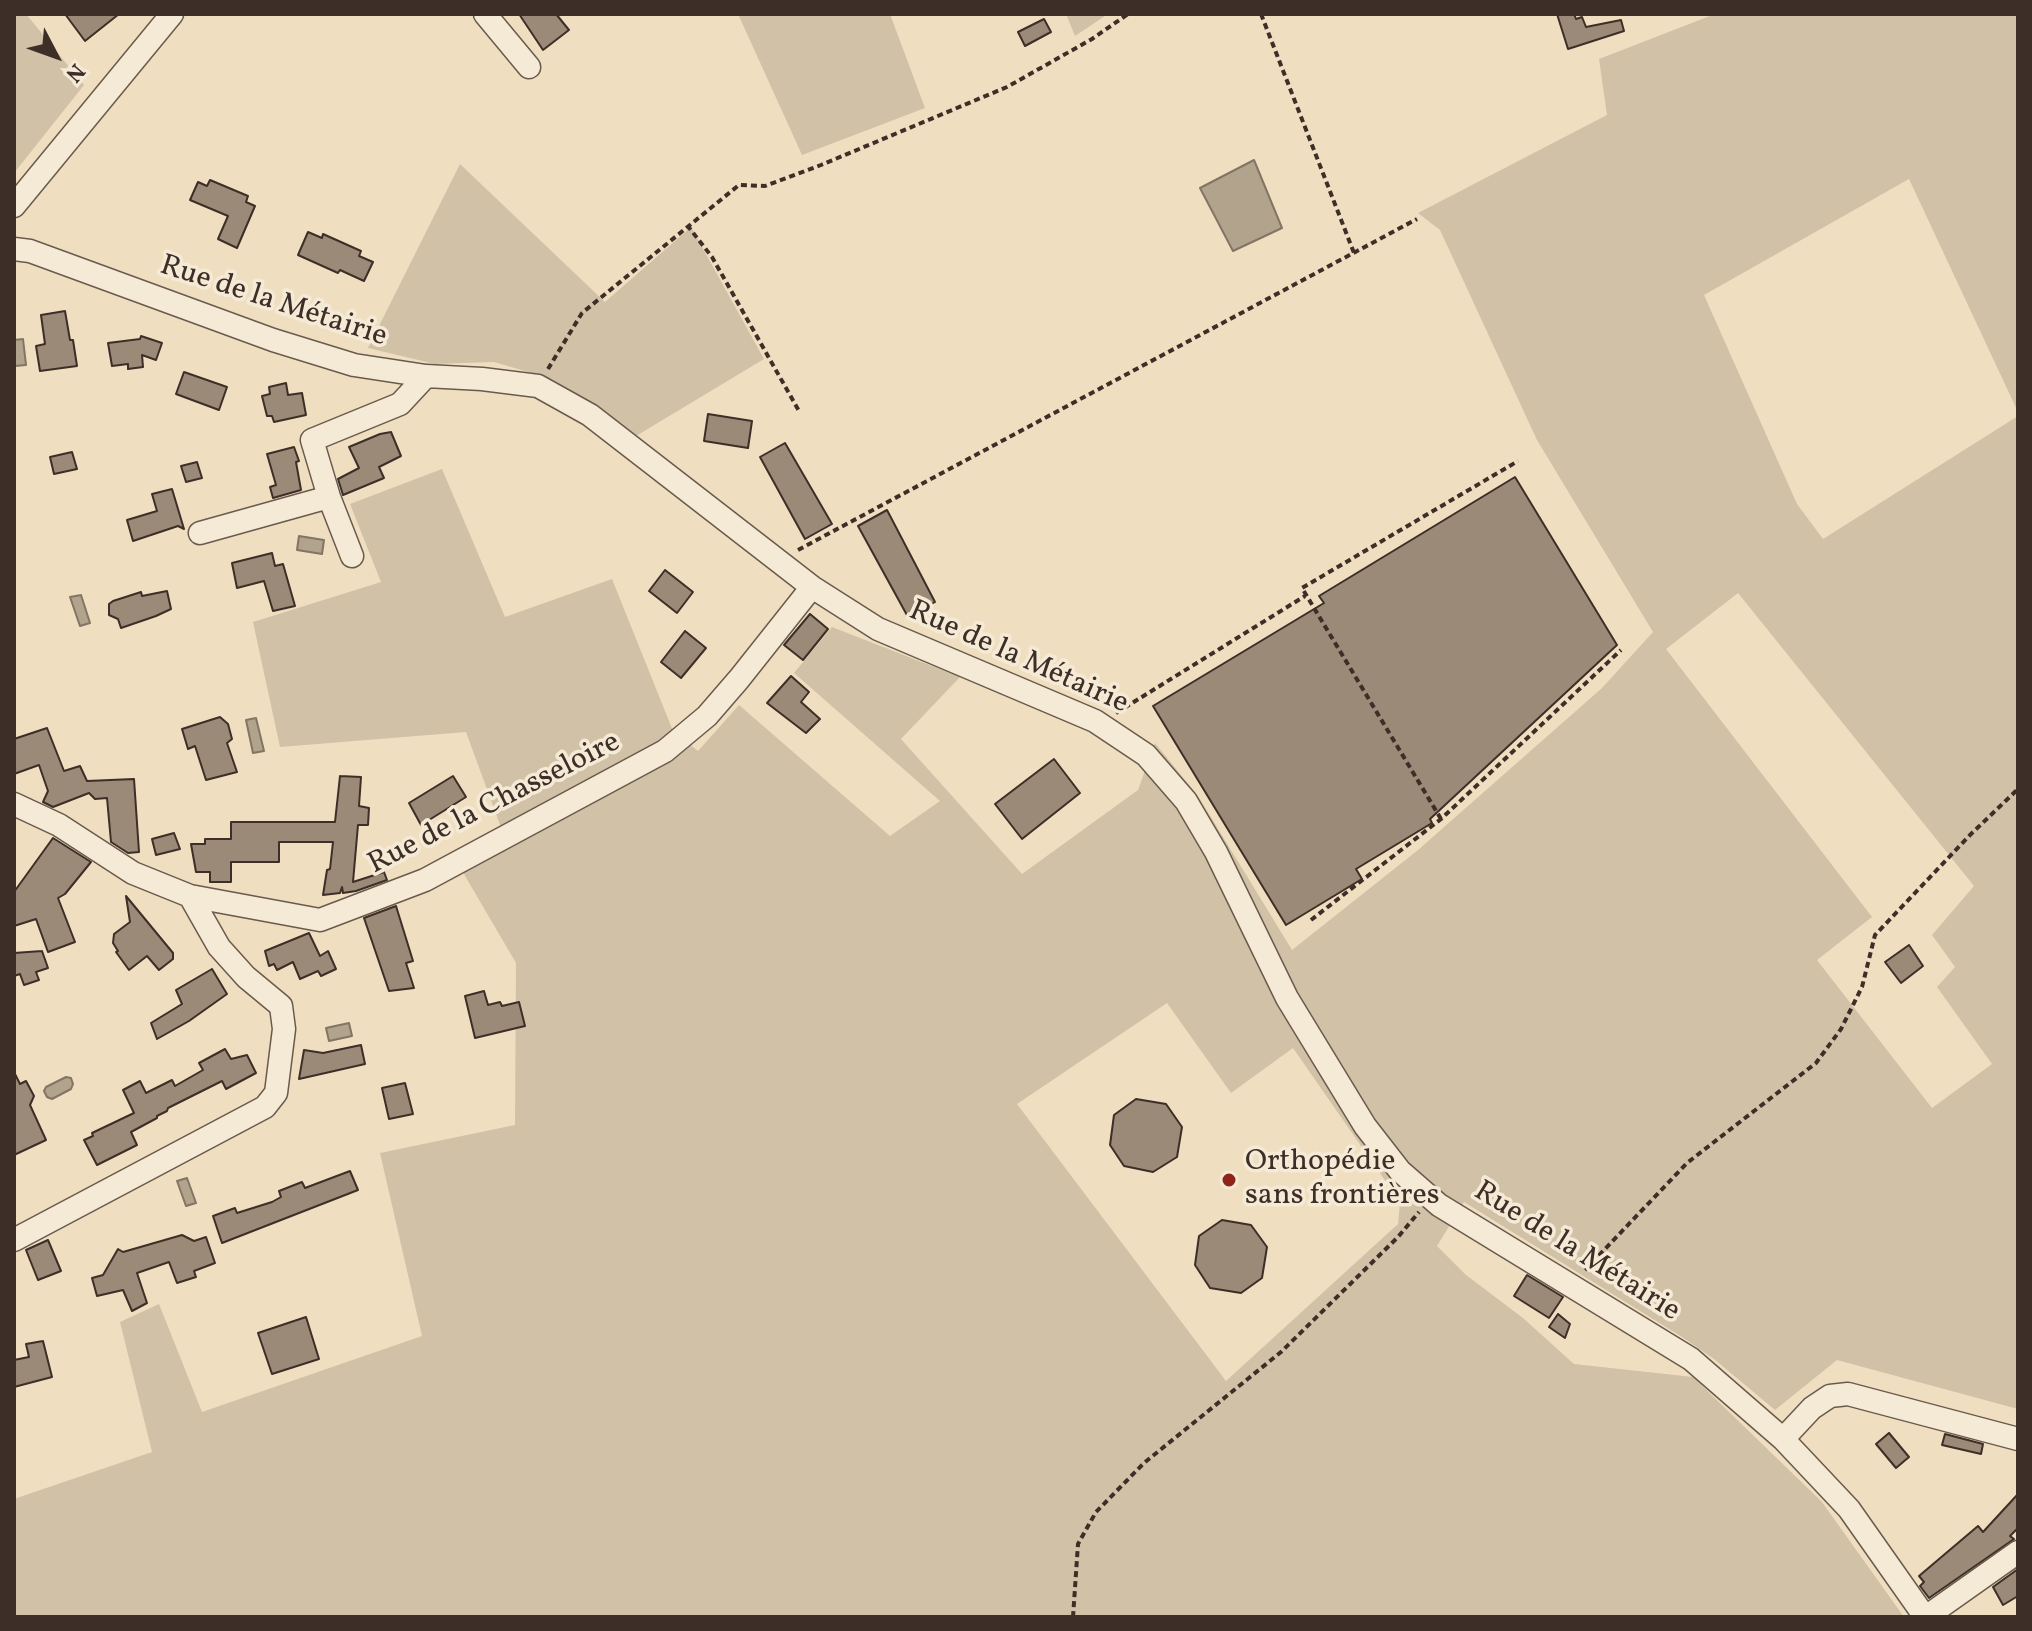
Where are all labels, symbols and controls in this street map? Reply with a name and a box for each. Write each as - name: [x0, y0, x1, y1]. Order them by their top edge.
- north arrow: [16, 16, 96, 96]
- text: N: [58, 56, 91, 88]
- street label: Rue de la Métairie: [155, 249, 391, 357]
- street label: Rue de la Métairie: [903, 594, 1133, 724]
- street label: Rue de la Chasseloire: [363, 726, 627, 884]
- place label: Orthopédie sans frontières: [1245, 1145, 1440, 1216]
- marker: Orthopédie sans frontières: [1220, 1171, 1238, 1189]
- street label: Rue de la Métairie: [1466, 1175, 1686, 1331]

